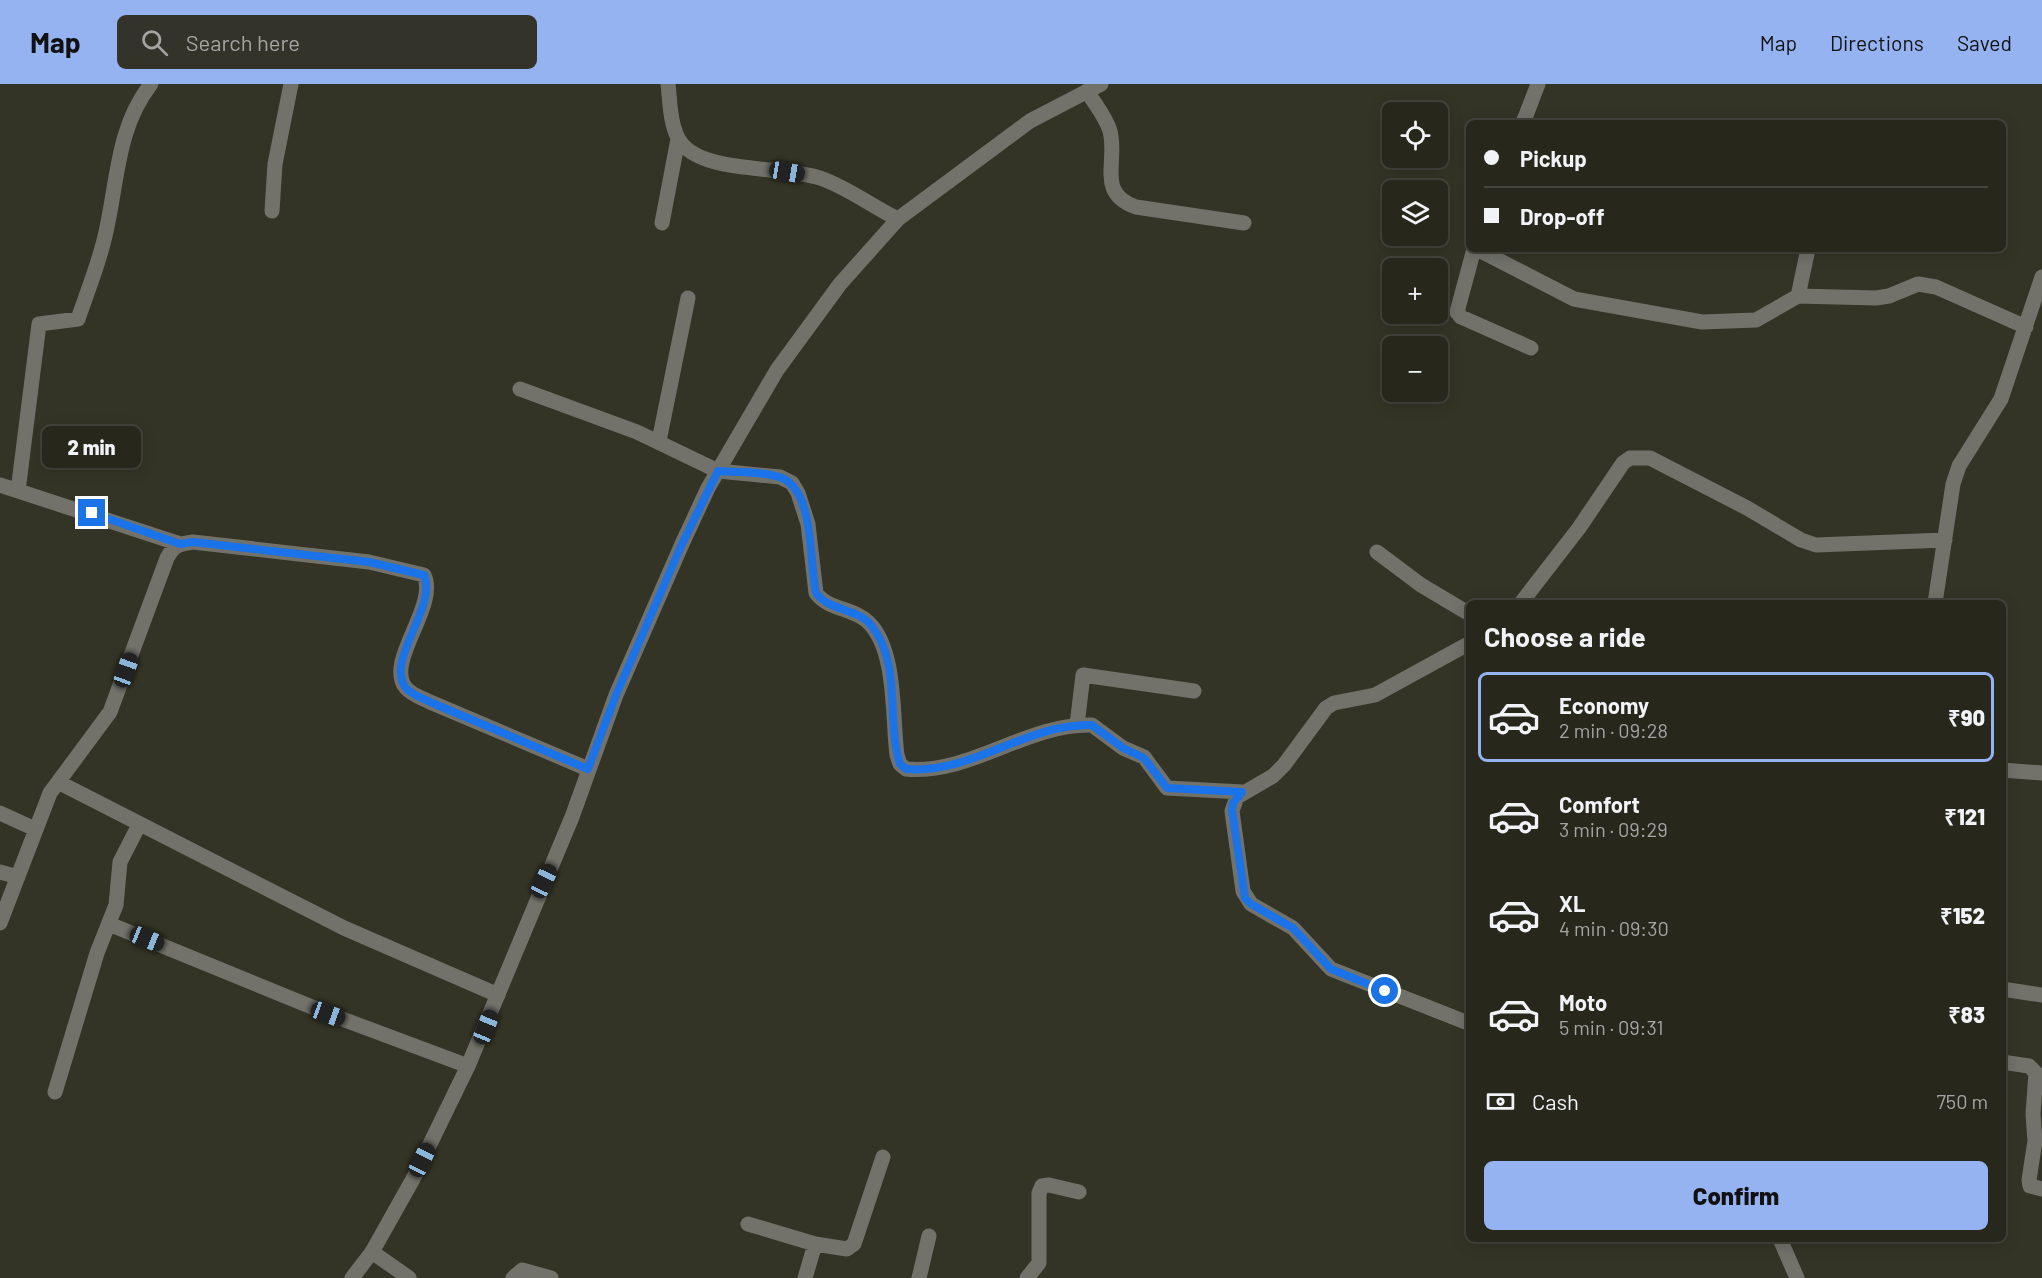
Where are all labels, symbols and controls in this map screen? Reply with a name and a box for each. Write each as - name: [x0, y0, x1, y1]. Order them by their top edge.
- search box: [117, 15, 537, 69]
- text: Map: [30, 25, 81, 59]
- icon: search: [138, 26, 171, 59]
- text: Search here: [186, 29, 300, 55]
- text: Map: [1760, 30, 1797, 55]
- text: Directions: [1830, 30, 1924, 55]
- text: Saved: [1957, 30, 2012, 55]
- map controls: [1382, 102, 1448, 402]
- button: locate: [1382, 102, 1448, 168]
- text: Pickup: [1520, 145, 1587, 171]
- car: [768, 160, 806, 184]
- button: layers: [1382, 180, 1448, 246]
- text: Drop-off: [1520, 203, 1604, 229]
- button: +: [1382, 258, 1448, 324]
- button: −: [1382, 336, 1448, 402]
- callout: 2 min: [42, 426, 142, 468]
- text: 2 min: [67, 435, 116, 459]
- route end: [78, 499, 105, 526]
- text: Choose a ride: [1484, 620, 1646, 652]
- car: [111, 650, 141, 690]
- icon: car: [1487, 690, 1541, 744]
- text: Economy: [1559, 692, 1649, 718]
- text: ₹90: [1948, 704, 1985, 730]
- text: 2 min · 09:28: [1559, 718, 1668, 742]
- icon: car: [1487, 789, 1541, 843]
- text: Comfort: [1559, 791, 1640, 817]
- text: ₹121: [1944, 803, 1985, 829]
- text: 3 min · 09:29: [1559, 817, 1668, 841]
- car: [528, 861, 560, 901]
- icon: car: [1487, 888, 1541, 942]
- text: XL: [1559, 890, 1585, 916]
- text: ₹152: [1940, 902, 1985, 928]
- text: 4 min · 09:30: [1559, 916, 1669, 940]
- car: [127, 924, 167, 954]
- route start: [1371, 977, 1398, 1004]
- icon: car: [1487, 987, 1541, 1041]
- text: Moto: [1559, 989, 1607, 1015]
- car: [308, 999, 348, 1029]
- text: ₹83: [1948, 1001, 1985, 1027]
- car: [471, 1007, 501, 1047]
- text: 5 min · 09:31: [1559, 1015, 1664, 1039]
- icon: cash: [1484, 1085, 1517, 1118]
- text: Cash: [1532, 1088, 1579, 1114]
- text: 750 m: [1936, 1089, 1988, 1113]
- car: [406, 1140, 438, 1180]
- button: Confirm: [1484, 1161, 1988, 1230]

